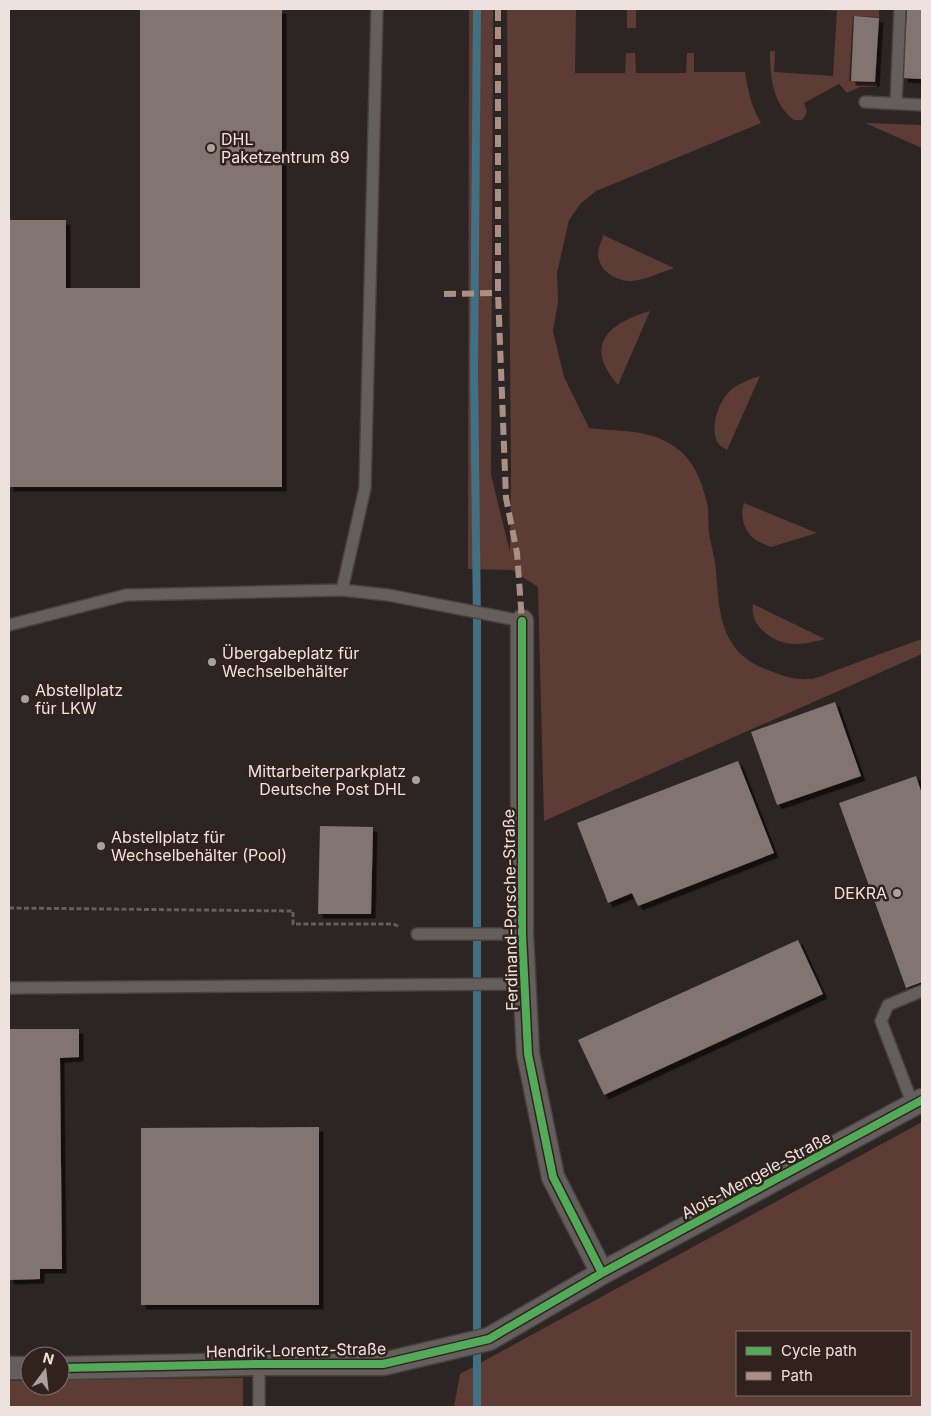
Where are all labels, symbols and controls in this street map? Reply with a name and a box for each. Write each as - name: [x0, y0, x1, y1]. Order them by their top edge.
- place label: DHL Paketzentrum 89: [221, 129, 350, 167]
- marker: DHL Paketzentrum 89: [205, 142, 217, 154]
- place label: Übergabeplatz für Wechselbehälter: [222, 643, 359, 681]
- marker: Übergabeplatz für Wechselbehälter: [206, 656, 218, 668]
- place label: Abstellplatz für LKW: [35, 680, 123, 718]
- marker: Abstellplatz für LKW: [19, 693, 31, 705]
- place label: Mittarbeiterparkplatz Deutsche Post DHL: [248, 761, 406, 799]
- marker: Mittarbeiterparkplatz Deutsche Post DHL: [410, 774, 422, 786]
- street label: Ferdinand-Porsche-Straße: [498, 809, 522, 1011]
- place label: Abstellplatz für Wechselbehälter (Pool): [111, 827, 287, 865]
- marker: Abstellplatz für Wechselbehälter (Pool): [95, 840, 107, 852]
- place label: DEKRA: [834, 883, 887, 903]
- marker: DEKRA: [891, 887, 903, 899]
- street label: Alois-Mengele-Straße: [678, 1127, 834, 1223]
- legend: [736, 1331, 911, 1396]
- street label: Hendrik-Lorentz-Straße: [206, 1338, 386, 1362]
- text: Cycle path: [781, 1341, 857, 1360]
- north arrow: [20, 1346, 70, 1396]
- text: N: [41, 1348, 56, 1368]
- text: Path: [781, 1366, 813, 1385]

